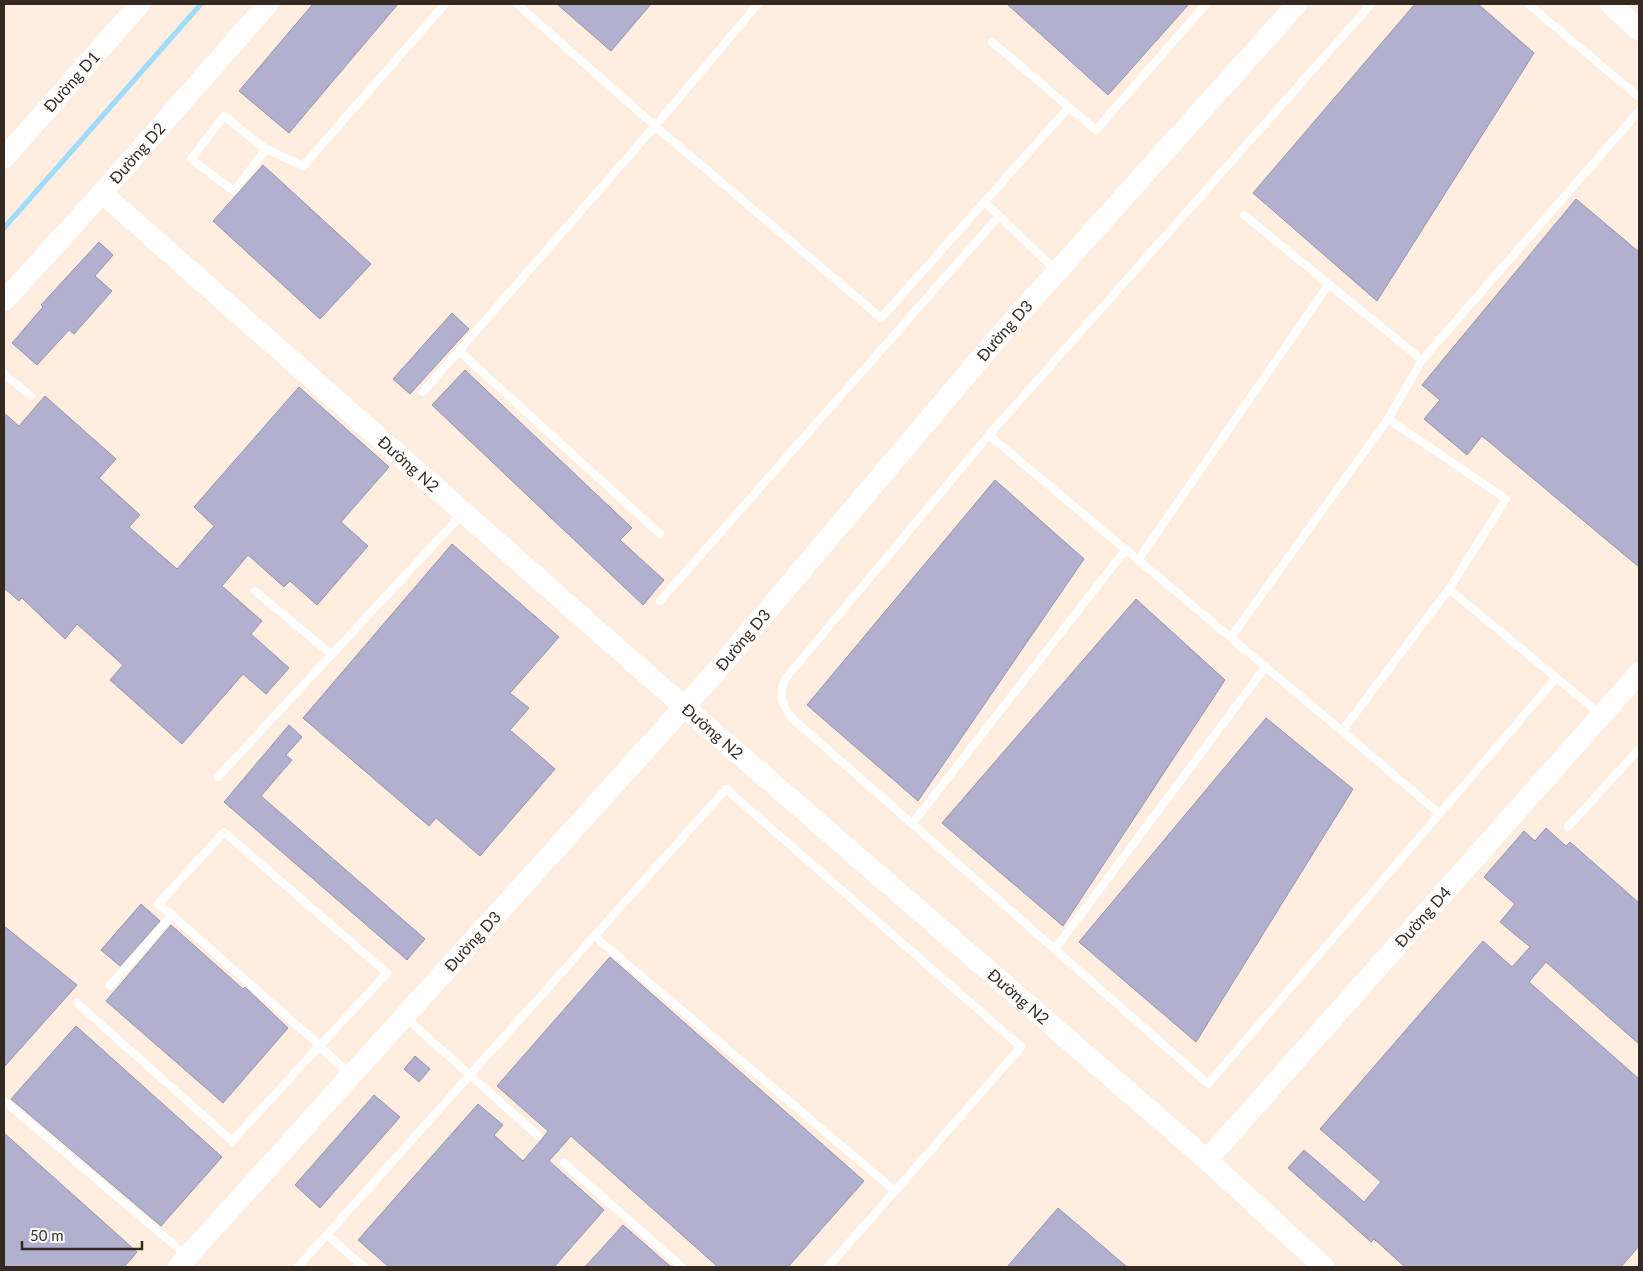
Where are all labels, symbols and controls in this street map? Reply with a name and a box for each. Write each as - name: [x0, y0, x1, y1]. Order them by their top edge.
- street label: Đường D1: [39, 47, 103, 116]
- street label: Đường D2: [105, 118, 169, 187]
- street label: Đường D3: [972, 296, 1036, 365]
- street label: Đường N2: [375, 431, 443, 495]
- street label: Đường D3: [711, 605, 774, 674]
- street label: Đường N2: [678, 699, 747, 763]
- street label: Đường D4: [1390, 882, 1454, 951]
- street label: Đường D3: [440, 907, 504, 975]
- street label: Đường N2: [984, 965, 1053, 1028]
- scale bar: [22, 1218, 142, 1250]
- text: 50 m: [30, 1226, 64, 1244]

